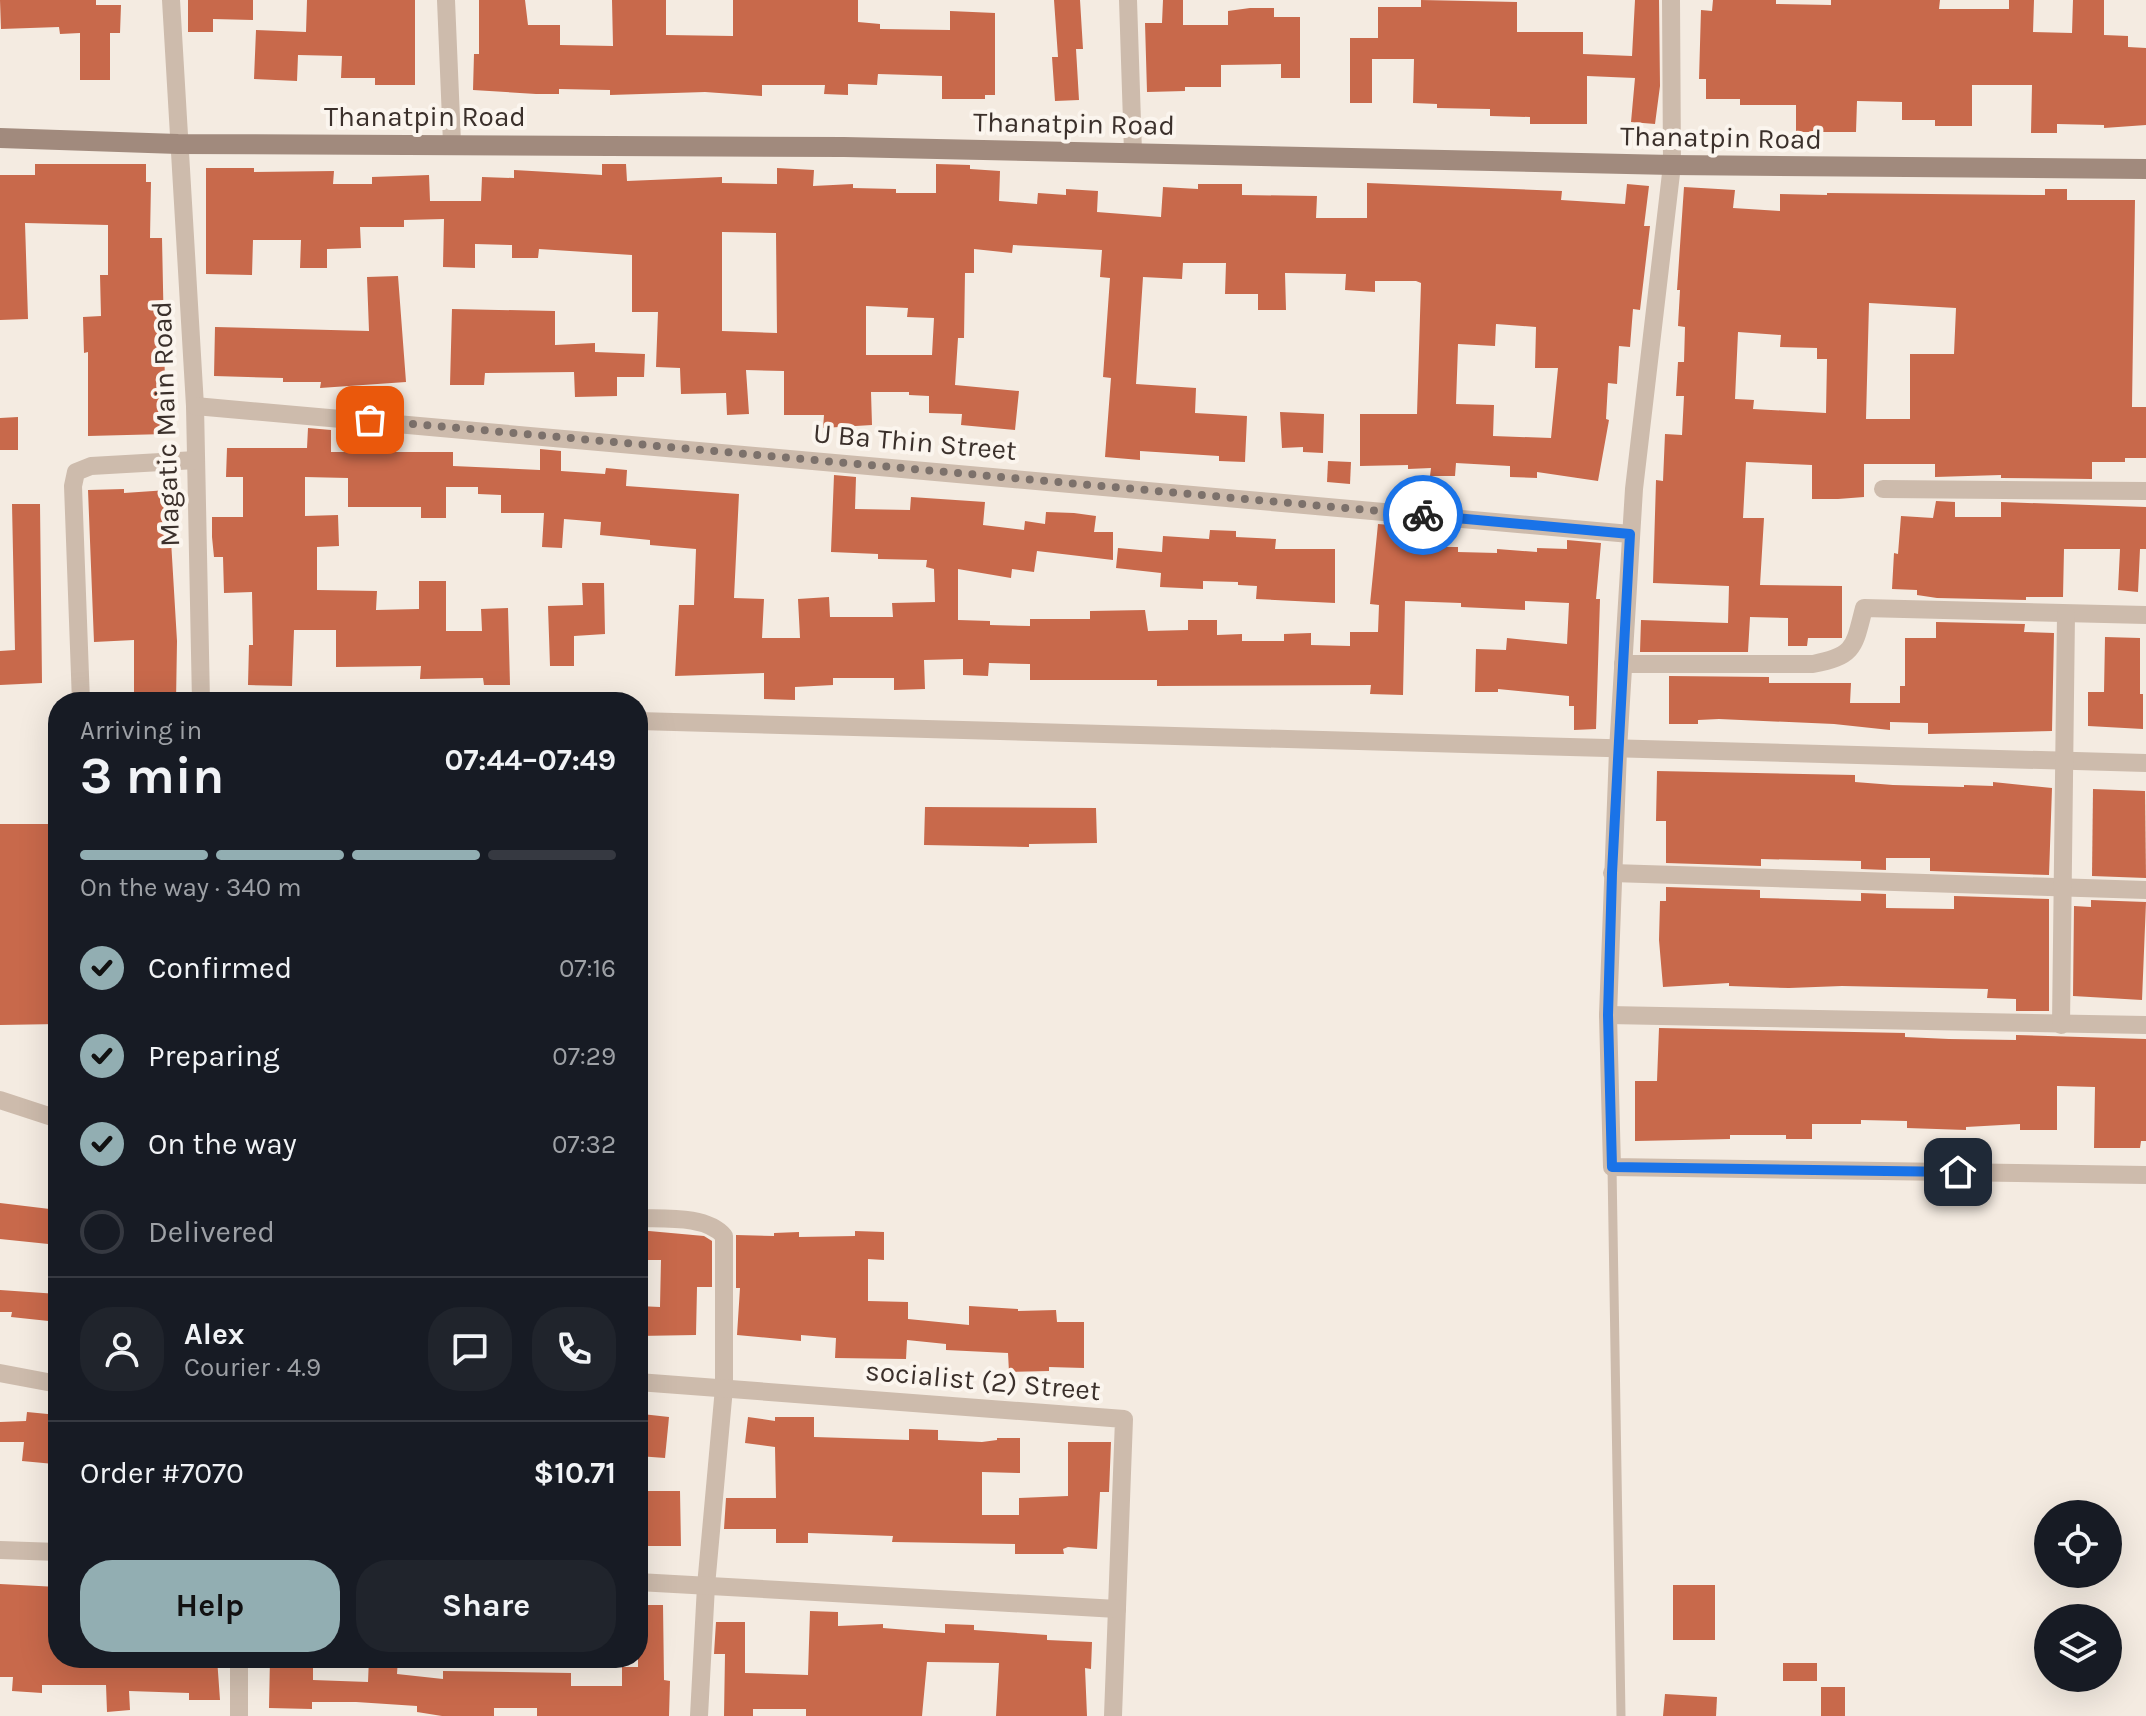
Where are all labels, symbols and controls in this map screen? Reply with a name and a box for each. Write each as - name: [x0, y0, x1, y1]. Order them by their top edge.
- street label: Thanatpin Road: [324, 100, 526, 133]
- street label: Thanatpin Road: [973, 105, 1175, 142]
- street label: Thanatpin Road: [1620, 119, 1822, 156]
- street label: Magatic Main Road: [145, 301, 186, 547]
- pin: [336, 386, 404, 454]
- icon: bag: [348, 398, 392, 442]
- street label: U Ba Thin Street: [812, 416, 1018, 467]
- courier: [1383, 475, 1463, 555]
- icon: bike: [1401, 493, 1445, 537]
- text: Arriving in: [80, 715, 202, 746]
- text: 07:44–07:49: [444, 742, 616, 778]
- text: 3 min: [80, 745, 224, 806]
- text: On the way · 340 m: [80, 872, 302, 903]
- icon: check: [80, 946, 124, 990]
- text: Confirmed: [148, 950, 292, 986]
- text: 07:16: [559, 953, 616, 984]
- icon: check: [80, 1034, 124, 1078]
- text: Preparing: [148, 1038, 280, 1074]
- text: 07:29: [552, 1041, 616, 1072]
- icon: check: [80, 1122, 124, 1166]
- text: On the way: [148, 1126, 297, 1162]
- text: 07:32: [552, 1129, 616, 1160]
- pin: [1924, 1138, 1992, 1206]
- icon: home: [1936, 1150, 1980, 1194]
- text: Delivered: [148, 1214, 275, 1250]
- button: person: [80, 1307, 164, 1391]
- button: chat: [428, 1307, 512, 1391]
- button: phone: [532, 1307, 616, 1391]
- text: Alex: [184, 1316, 244, 1352]
- text: Courier · 4.9: [184, 1352, 321, 1383]
- street label: socialist (2) Street: [864, 1354, 1102, 1407]
- text: Order #7070: [80, 1455, 244, 1491]
- text: $10.71: [534, 1455, 616, 1491]
- map controls: [2034, 1500, 2122, 1692]
- button: locate: [2034, 1500, 2122, 1588]
- button: Help: [80, 1560, 340, 1652]
- button: Share: [356, 1560, 616, 1652]
- button: layers: [2034, 1604, 2122, 1692]

